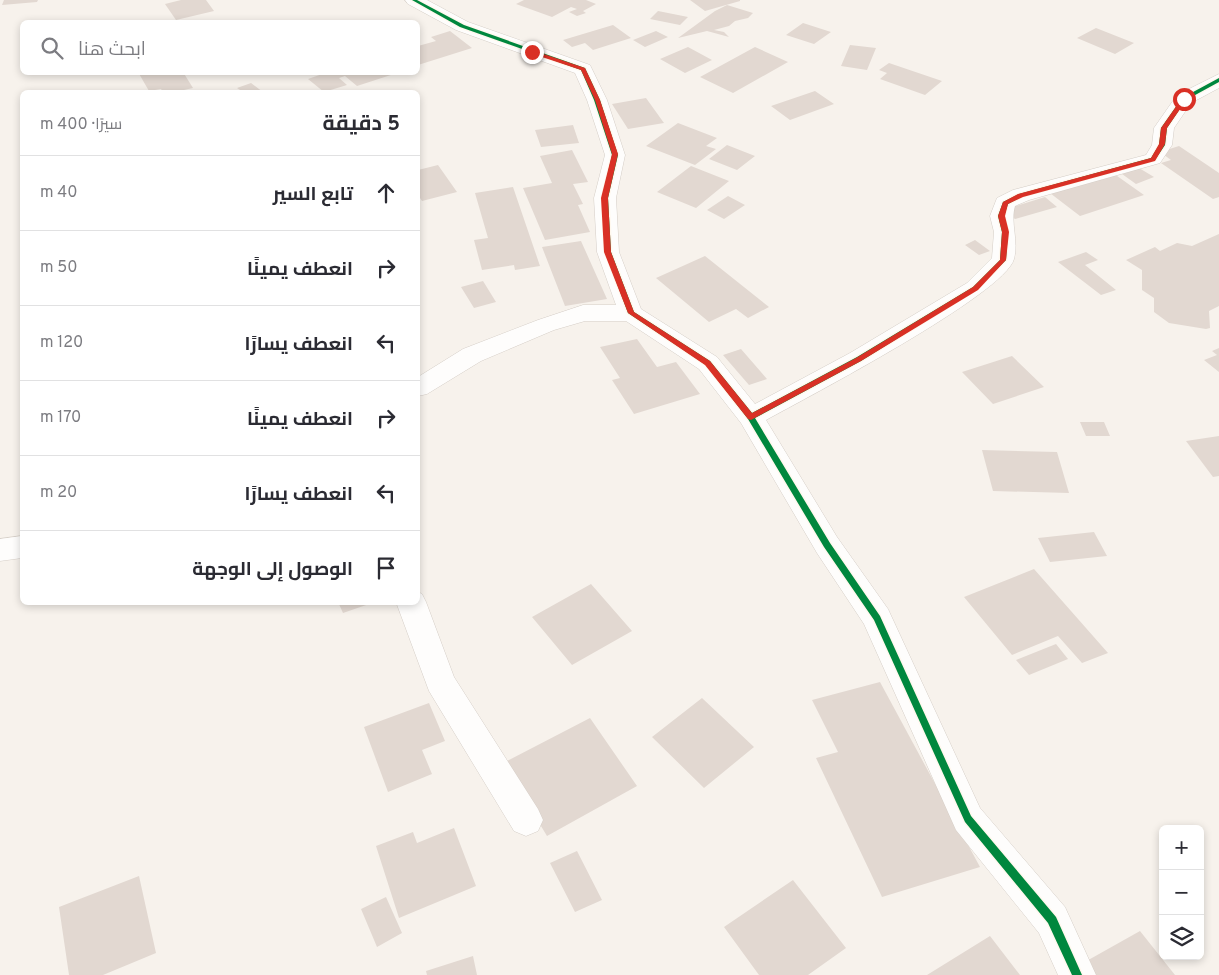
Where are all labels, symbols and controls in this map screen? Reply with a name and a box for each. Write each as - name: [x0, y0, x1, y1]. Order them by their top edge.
- search box: [20, 20, 420, 75]
- icon: search: [38, 34, 66, 62]
- text: ابحث هنا: [78, 38, 146, 62]
- route end: [521, 41, 544, 64]
- route start: [1173, 88, 1196, 111]
- text: 5 دقيقة: [323, 111, 400, 138]
- text: سيرًا · 400 m: [40, 115, 122, 135]
- icon: ahead: [372, 179, 400, 207]
- text: 40 m: [40, 183, 78, 203]
- text: تابع السير: [273, 183, 353, 207]
- icon: right: [372, 254, 400, 282]
- text: 50 m: [40, 258, 78, 278]
- text: انعطف يمينًا: [247, 258, 353, 282]
- icon: left: [372, 329, 400, 357]
- text: 120 m: [40, 333, 83, 353]
- text: انعطف يسارًا: [245, 333, 353, 357]
- icon: right: [372, 404, 400, 432]
- text: 170 m: [40, 408, 81, 428]
- text: انعطف يمينًا: [247, 408, 353, 432]
- icon: left: [372, 479, 400, 507]
- text: 20 m: [40, 483, 77, 503]
- text: انعطف يسارًا: [245, 483, 353, 507]
- icon: arrive: [372, 554, 400, 582]
- text: الوصول إلى الوجهة: [192, 558, 353, 582]
- map controls: [1159, 825, 1204, 960]
- button: +: [1159, 825, 1204, 870]
- button: −: [1159, 870, 1204, 915]
- button: layers: [1159, 915, 1204, 960]

